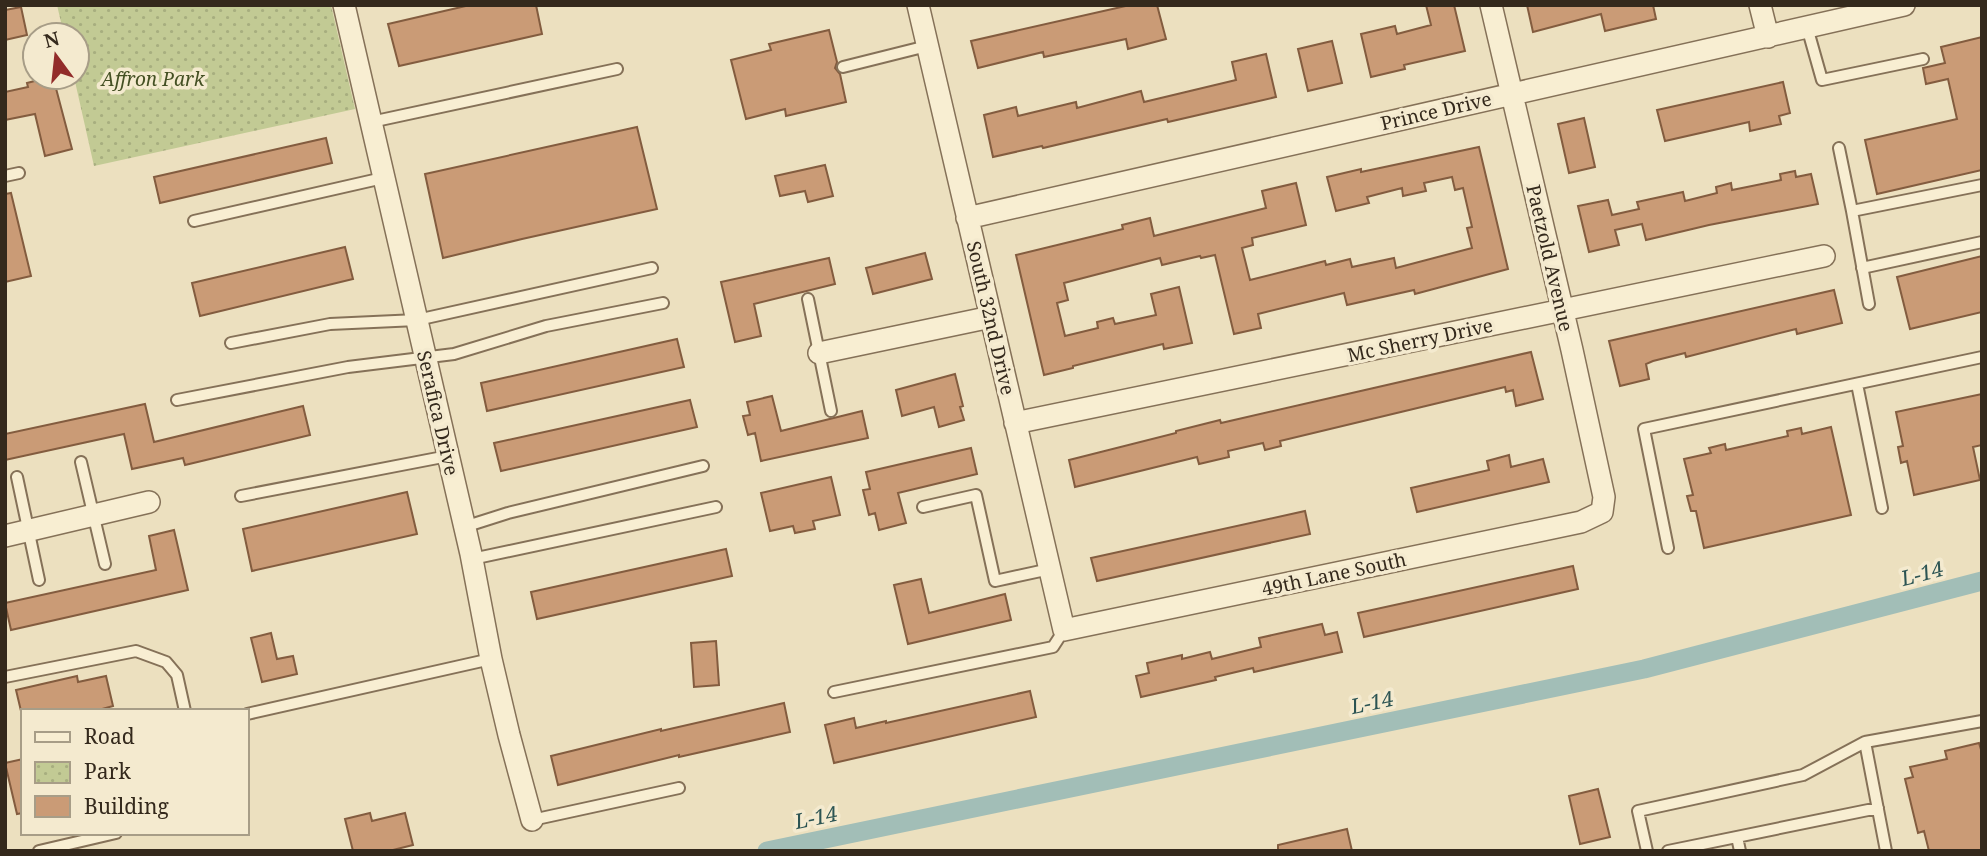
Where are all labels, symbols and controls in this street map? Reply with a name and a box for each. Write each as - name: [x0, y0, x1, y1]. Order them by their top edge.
- north arrow: [21, 21, 91, 91]
- text: N: [41, 25, 62, 54]
- park label: Affron Park: [99, 66, 206, 92]
- street label: Prince Drive: [1378, 86, 1494, 136]
- street label: Paetzold Avenue: [1520, 182, 1580, 334]
- street label: South 32nd Drive: [961, 239, 1021, 397]
- street label: Mc Sherry Drive: [1345, 312, 1495, 368]
- street label: Serafica Drive: [411, 348, 465, 478]
- street label: 49th Lane South: [1259, 546, 1409, 602]
- water label: L-14: [1897, 554, 1947, 592]
- water label: L-14: [1347, 684, 1396, 720]
- legend: [21, 709, 248, 835]
- text: Road: [84, 722, 135, 750]
- text: Park: [84, 757, 131, 785]
- text: Building: [84, 792, 169, 820]
- water label: L-14: [791, 799, 840, 835]

